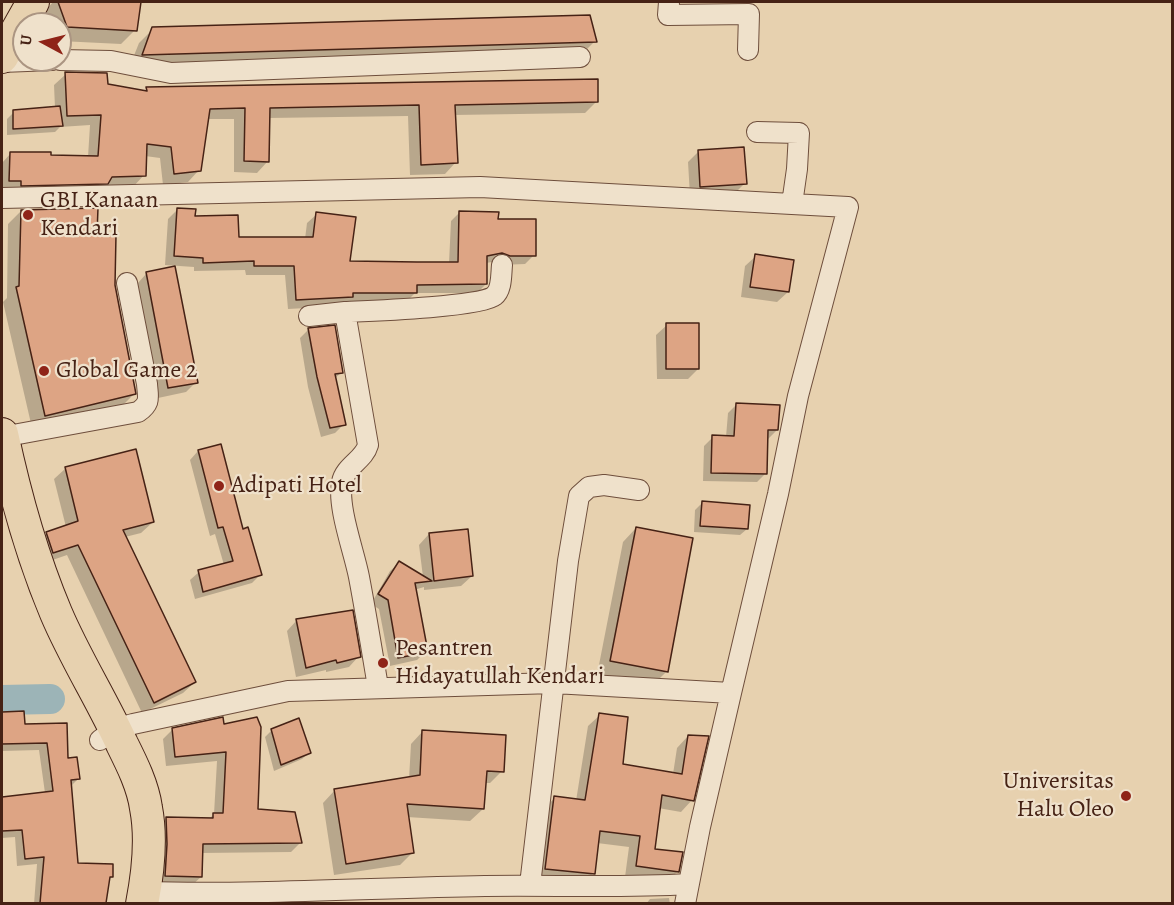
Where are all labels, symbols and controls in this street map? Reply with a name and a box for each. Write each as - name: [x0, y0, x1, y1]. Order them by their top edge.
- north arrow: [12, 12, 72, 72]
- text: U: [15, 33, 38, 47]
- place label: GBI Kanaan Kendari: [40, 187, 158, 243]
- marker: GBI Kanaan Kendari: [21, 208, 35, 222]
- place label: Global Game 2: [56, 357, 197, 385]
- marker: Global Game 2: [37, 364, 51, 378]
- place label: Adipati Hotel: [231, 472, 362, 500]
- marker: Adipati Hotel: [212, 479, 226, 493]
- place label: Pesantren Hidayatullah Kendari: [395, 635, 604, 691]
- marker: Pesantren Hidayatullah Kendari: [376, 656, 390, 670]
- place label: Universitas Halu Oleo: [1003, 768, 1114, 824]
- marker: Universitas Halu Oleo: [1119, 789, 1133, 803]

